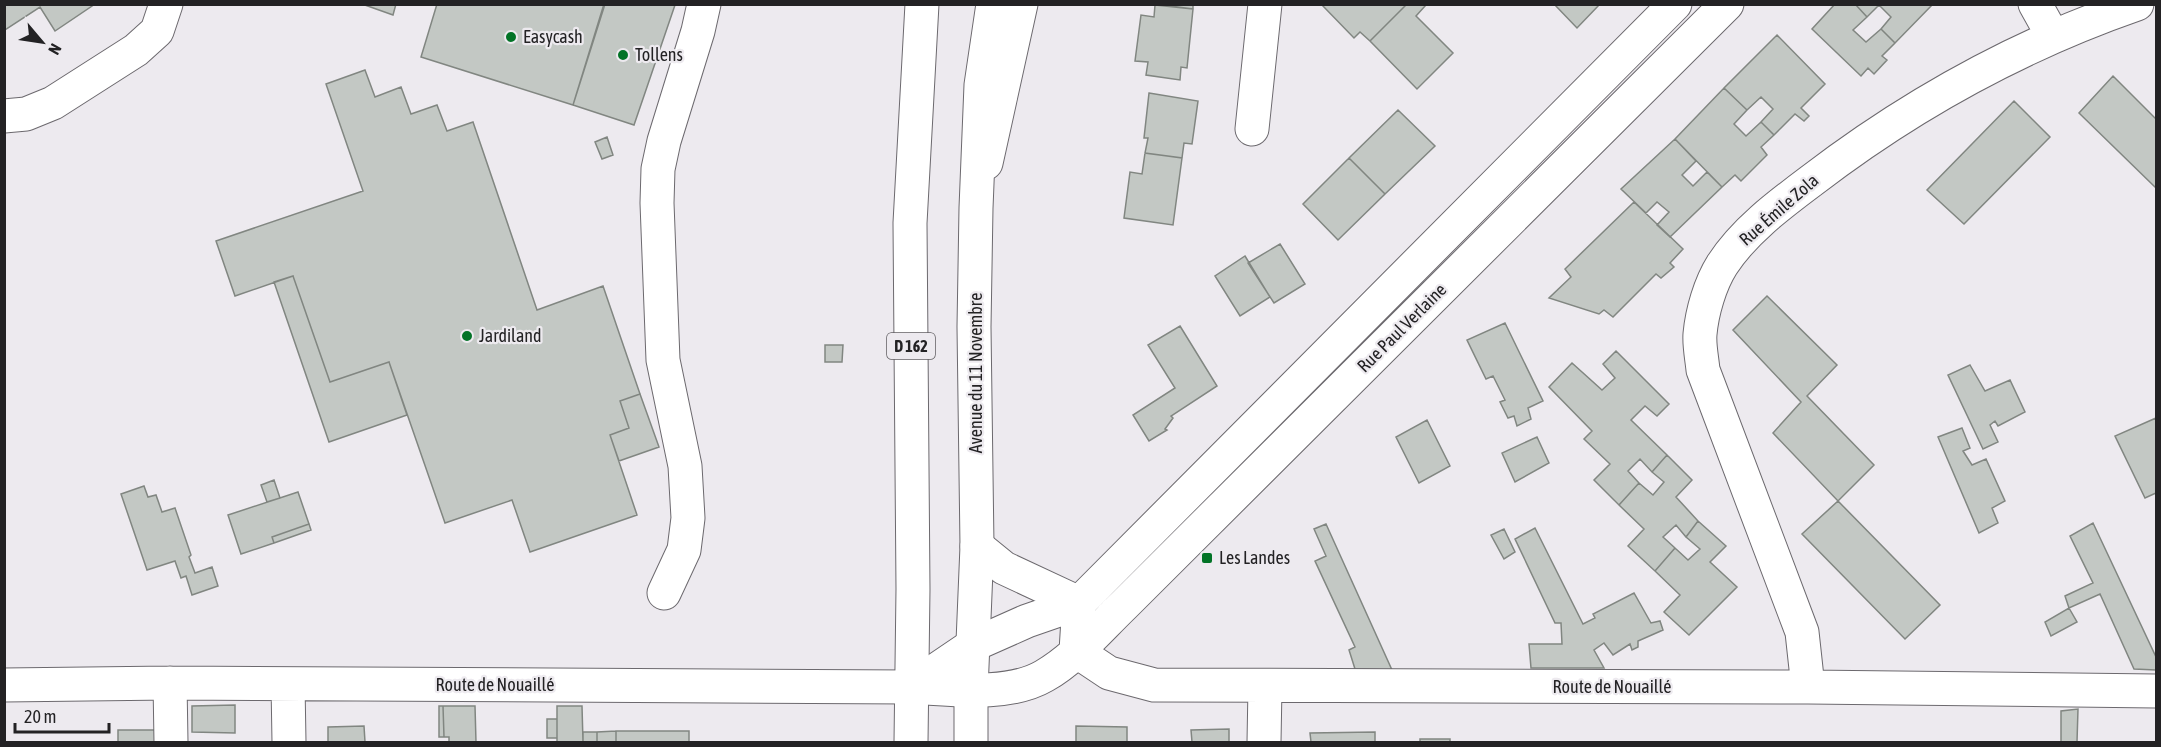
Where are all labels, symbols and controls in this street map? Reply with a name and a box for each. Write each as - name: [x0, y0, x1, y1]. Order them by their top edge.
- north arrow: [12, 12, 72, 72]
- place label: Easycash: [523, 26, 583, 47]
- marker: Easycash: [504, 30, 518, 44]
- text: N: [45, 41, 65, 58]
- place label: Tollens: [635, 44, 683, 65]
- marker: Tollens: [616, 48, 630, 62]
- street label: Rue Émile Zola: [1735, 170, 1823, 250]
- street label: Rue Paul Verlaine: [1353, 279, 1450, 376]
- street label: Avenue du 11 Novembre: [965, 293, 986, 453]
- place label: Jardiland: [479, 325, 542, 346]
- marker: Jardiland: [460, 329, 474, 343]
- road number: D 162: [887, 333, 935, 359]
- place label: Les Landes: [1219, 547, 1290, 568]
- marker: Les Landes: [1200, 551, 1214, 565]
- street label: Route de Nouaillé: [436, 674, 554, 695]
- street label: Route de Nouaillé: [1553, 676, 1671, 697]
- scale bar: [15, 696, 110, 734]
- text: 20 m: [24, 706, 56, 727]

